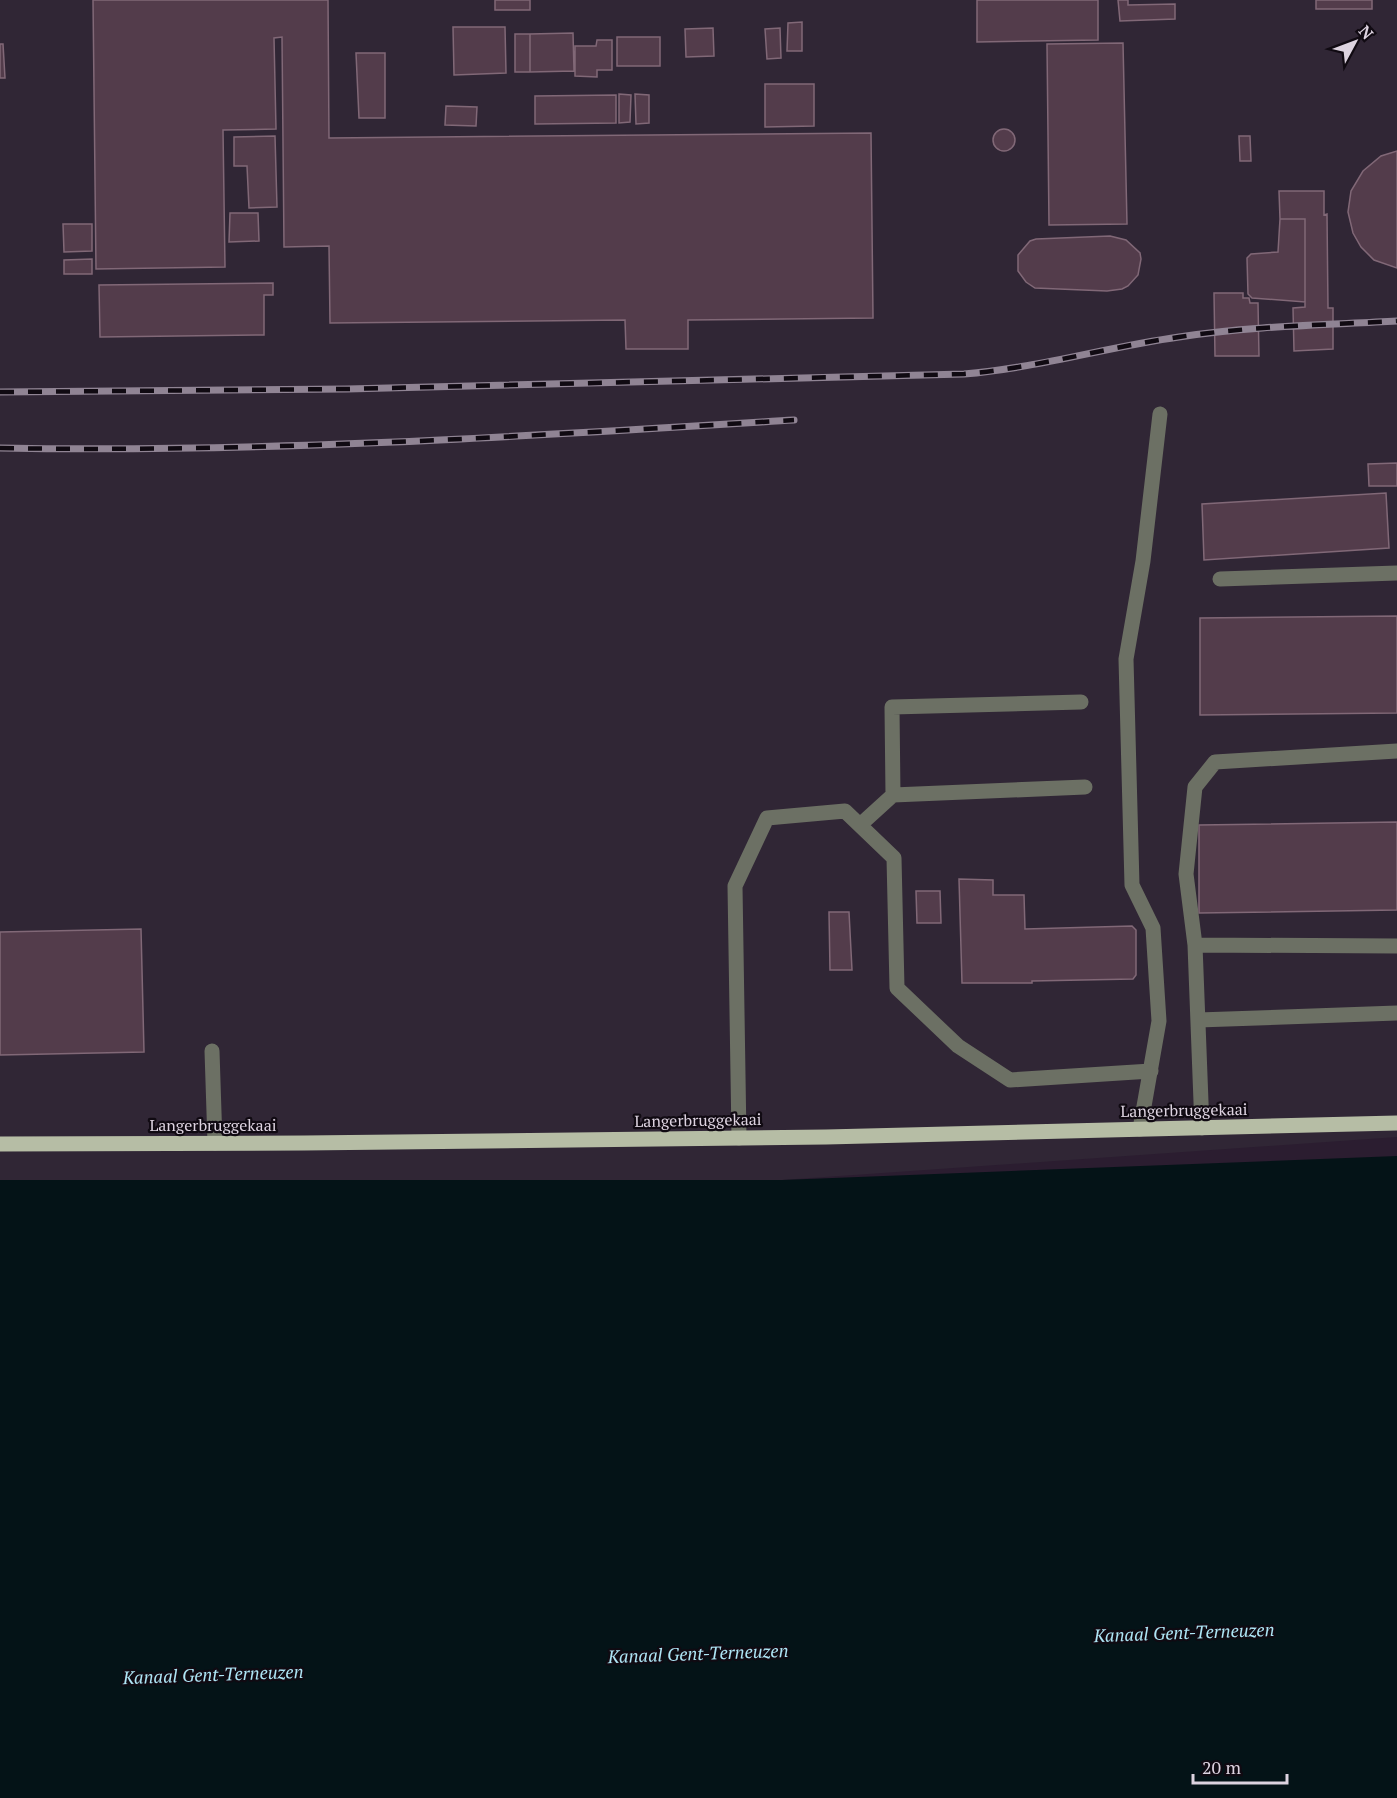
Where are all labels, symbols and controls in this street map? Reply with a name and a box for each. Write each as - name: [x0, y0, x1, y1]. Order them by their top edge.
- north arrow: [1325, 12, 1385, 72]
- text: N: [1354, 20, 1379, 44]
- street label: Langerbruggekaai: [1120, 1098, 1248, 1122]
- street label: Langerbruggekaai: [634, 1108, 762, 1132]
- street label: Langerbruggekaai: [149, 1114, 277, 1136]
- water label: Kanaal Gent-Terneuzen: [1092, 1617, 1275, 1647]
- water label: Kanaal Gent-Terneuzen: [606, 1638, 789, 1668]
- water label: Kanaal Gent-Terneuzen: [121, 1659, 304, 1689]
- scale bar: [1193, 1747, 1288, 1785]
- text: 20 m: [1202, 1755, 1242, 1779]

